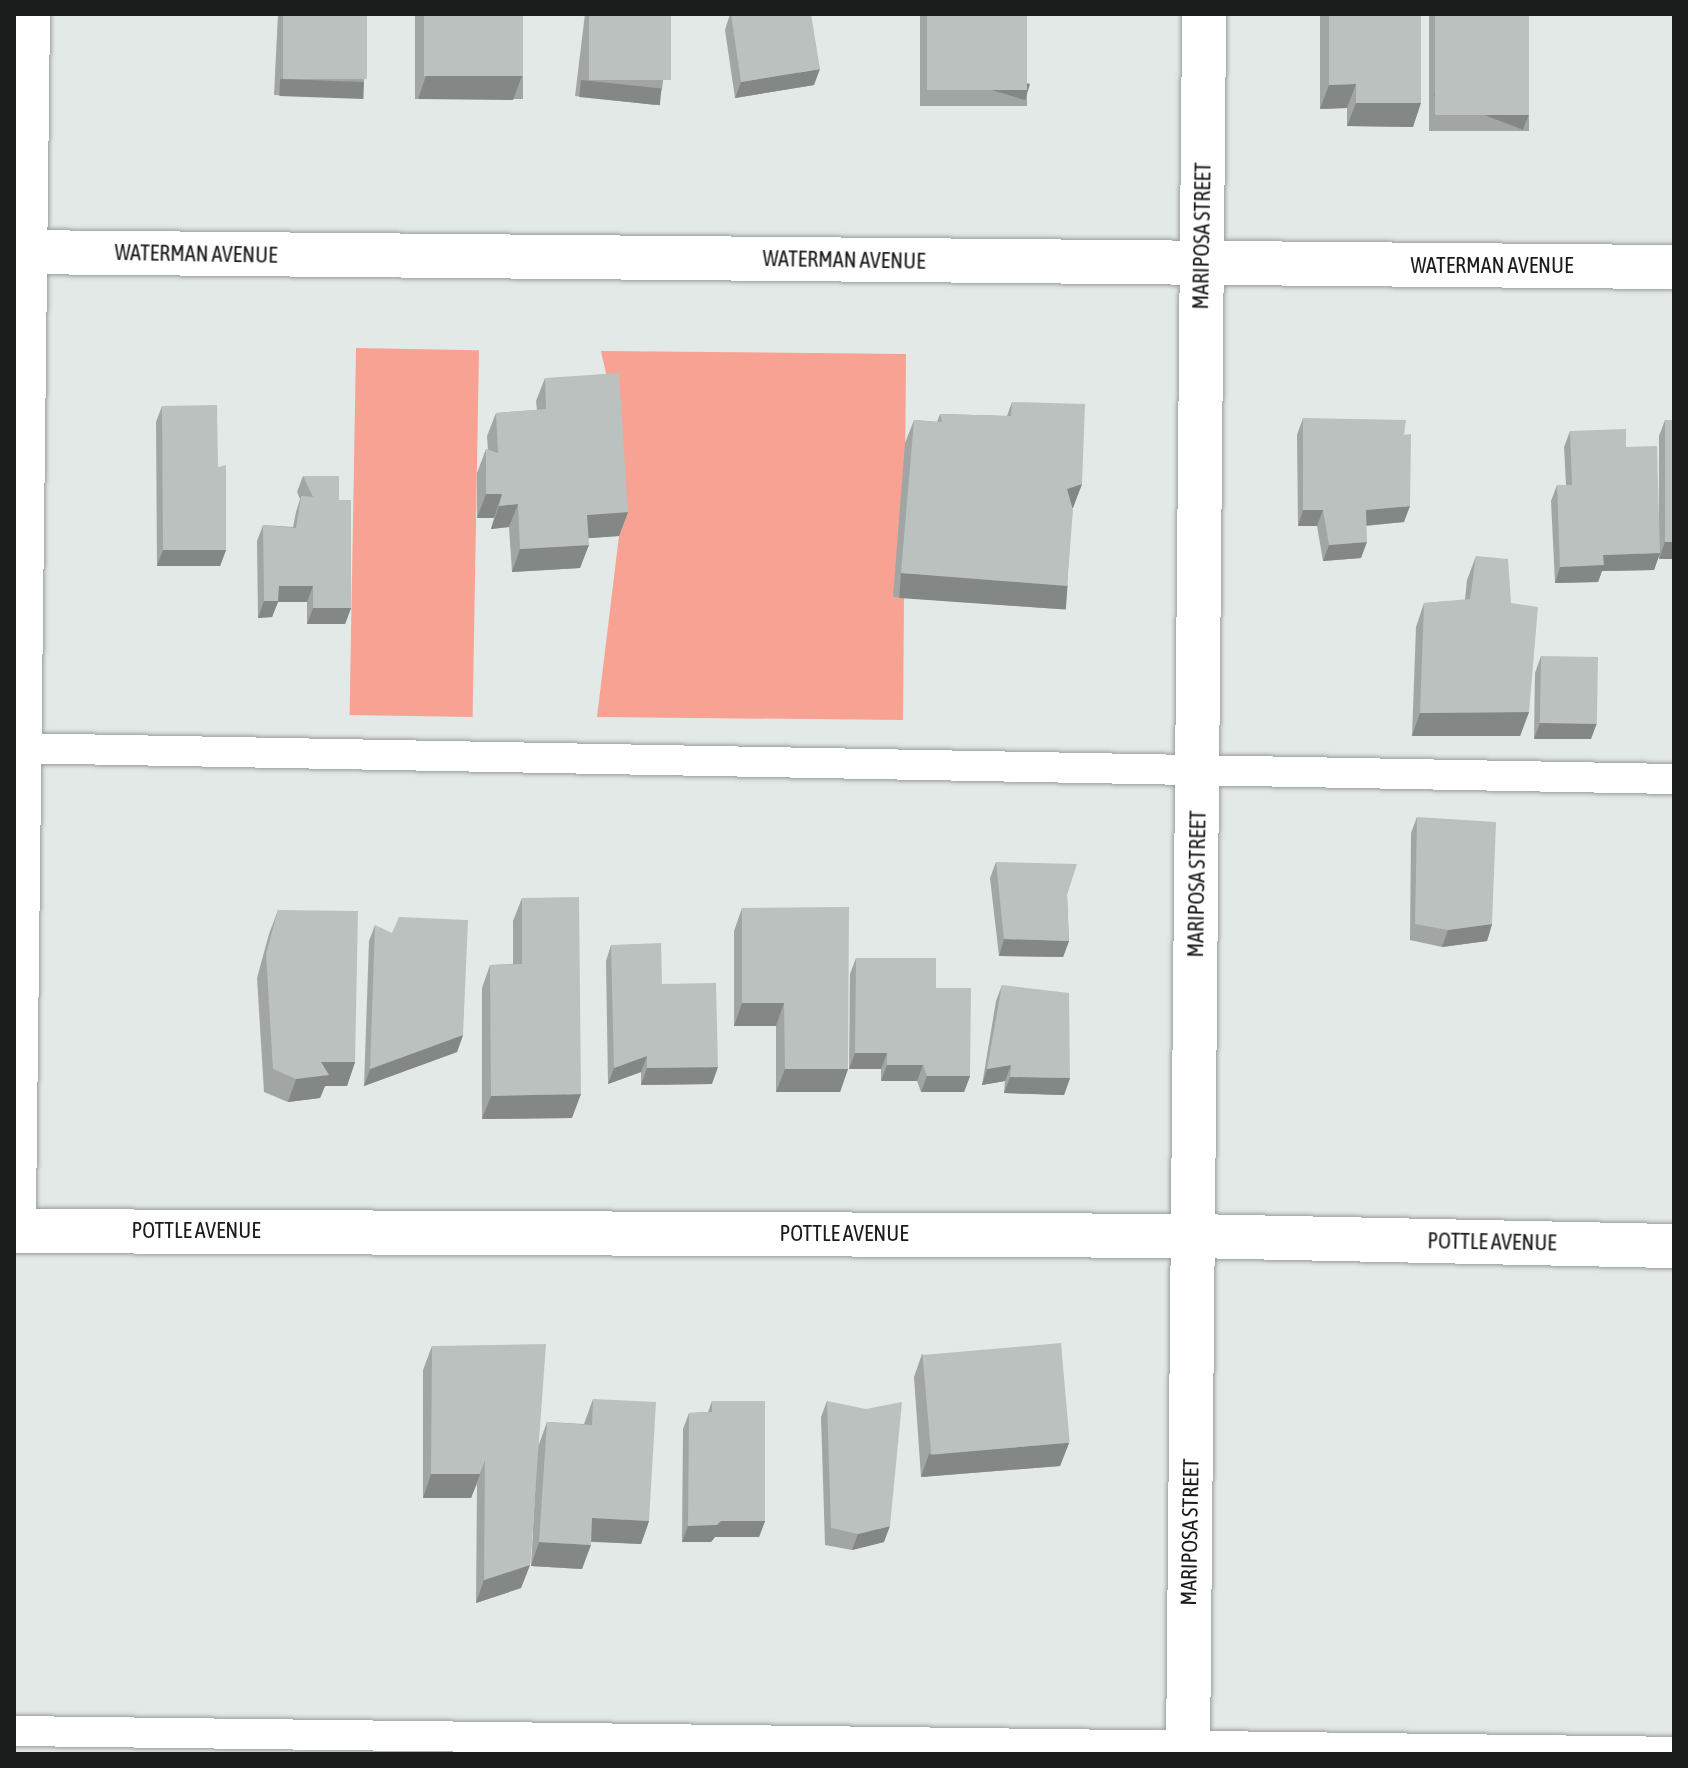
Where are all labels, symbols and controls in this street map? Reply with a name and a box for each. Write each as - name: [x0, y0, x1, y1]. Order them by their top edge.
- street label: MARIPOSA STREET: [1188, 162, 1216, 310]
- street label: WATERMAN AVENUE: [114, 239, 278, 269]
- street label: WATERMAN AVENUE: [762, 245, 926, 275]
- street label: WATERMAN AVENUE: [1411, 253, 1573, 279]
- street label: MARIPOSA STREET: [1183, 810, 1211, 958]
- street label: POTTLE AVENUE: [131, 1218, 261, 1244]
- street label: POTTLE AVENUE: [779, 1221, 909, 1247]
- street label: POTTLE AVENUE: [1427, 1228, 1557, 1256]
- street label: MARIPOSA STREET: [1176, 1458, 1204, 1606]

